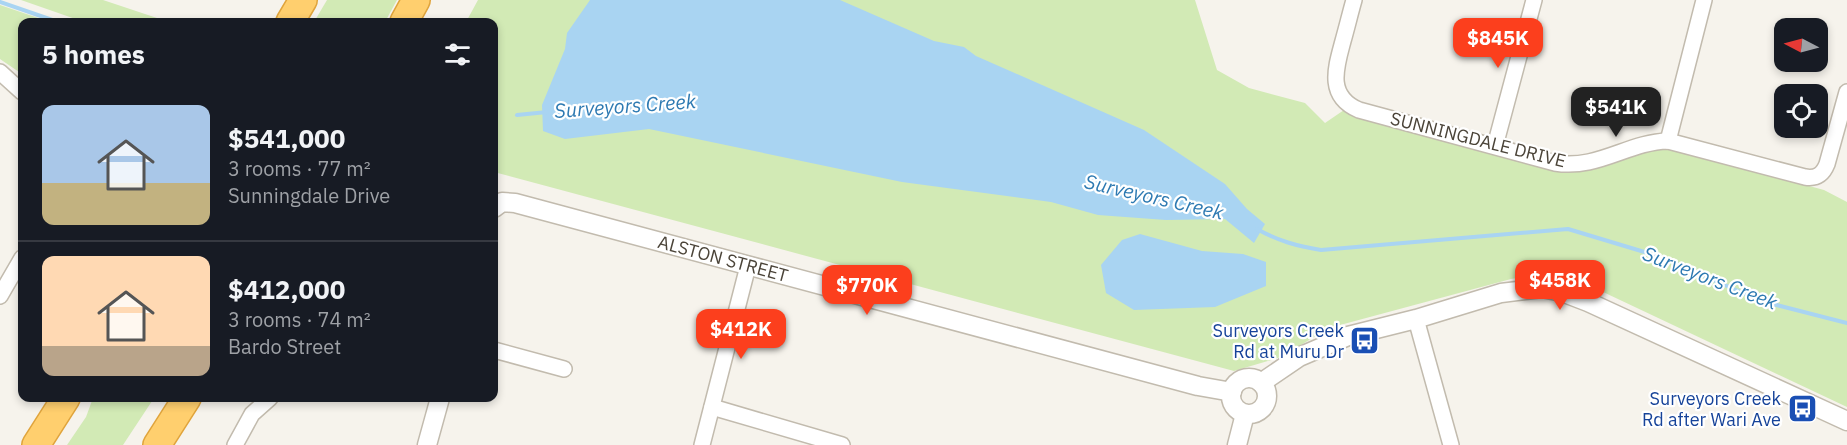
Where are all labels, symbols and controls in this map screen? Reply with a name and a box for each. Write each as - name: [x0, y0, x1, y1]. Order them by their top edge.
- pin: $845K: [1456, 18, 1540, 69]
- north arrow: [1774, 18, 1828, 72]
- map controls: [1774, 18, 1828, 138]
- text: $845K: [1467, 24, 1529, 51]
- text: 5 homes: [42, 37, 145, 71]
- icon: filters: [441, 38, 474, 71]
- button: locate: [1774, 84, 1828, 138]
- water label: Surveyors Creek: [553, 87, 697, 124]
- pin: $541K: [1574, 87, 1658, 138]
- text: $541K: [1585, 93, 1647, 120]
- street label: SUNNINGDALE DRIVE: [1388, 107, 1568, 172]
- text: $541,000: [228, 121, 345, 155]
- icon: home: [90, 129, 162, 201]
- text: 3 rooms · 77 m²: [228, 155, 371, 182]
- water label: Surveyors Creek: [1082, 167, 1227, 226]
- text: Sunningdale Drive: [228, 182, 390, 209]
- street label: ALSTON STREET: [656, 230, 791, 287]
- water label: Surveyors Creek: [1639, 239, 1782, 316]
- pin: $458K: [1518, 260, 1602, 311]
- pin: $770K: [825, 265, 909, 316]
- text: $458K: [1529, 266, 1591, 293]
- text: $770K: [836, 271, 898, 298]
- text: $412,000: [228, 272, 345, 306]
- icon: home: [90, 280, 162, 352]
- text: 3 rooms · 74 m²: [228, 306, 371, 333]
- pin: $412K: [699, 309, 783, 360]
- text: $412K: [710, 315, 772, 342]
- place label: Surveyors Creek Rd at Muru Dr: [1212, 319, 1345, 363]
- bus stop icon: Surveyors Creek Rd at Muru Dr: [1349, 325, 1381, 357]
- text: Bardo Street: [228, 333, 341, 360]
- place label: Surveyors Creek Rd after Wari Ave: [1642, 387, 1782, 431]
- bus stop icon: Surveyors Creek Rd after Wari Ave: [1786, 393, 1818, 425]

